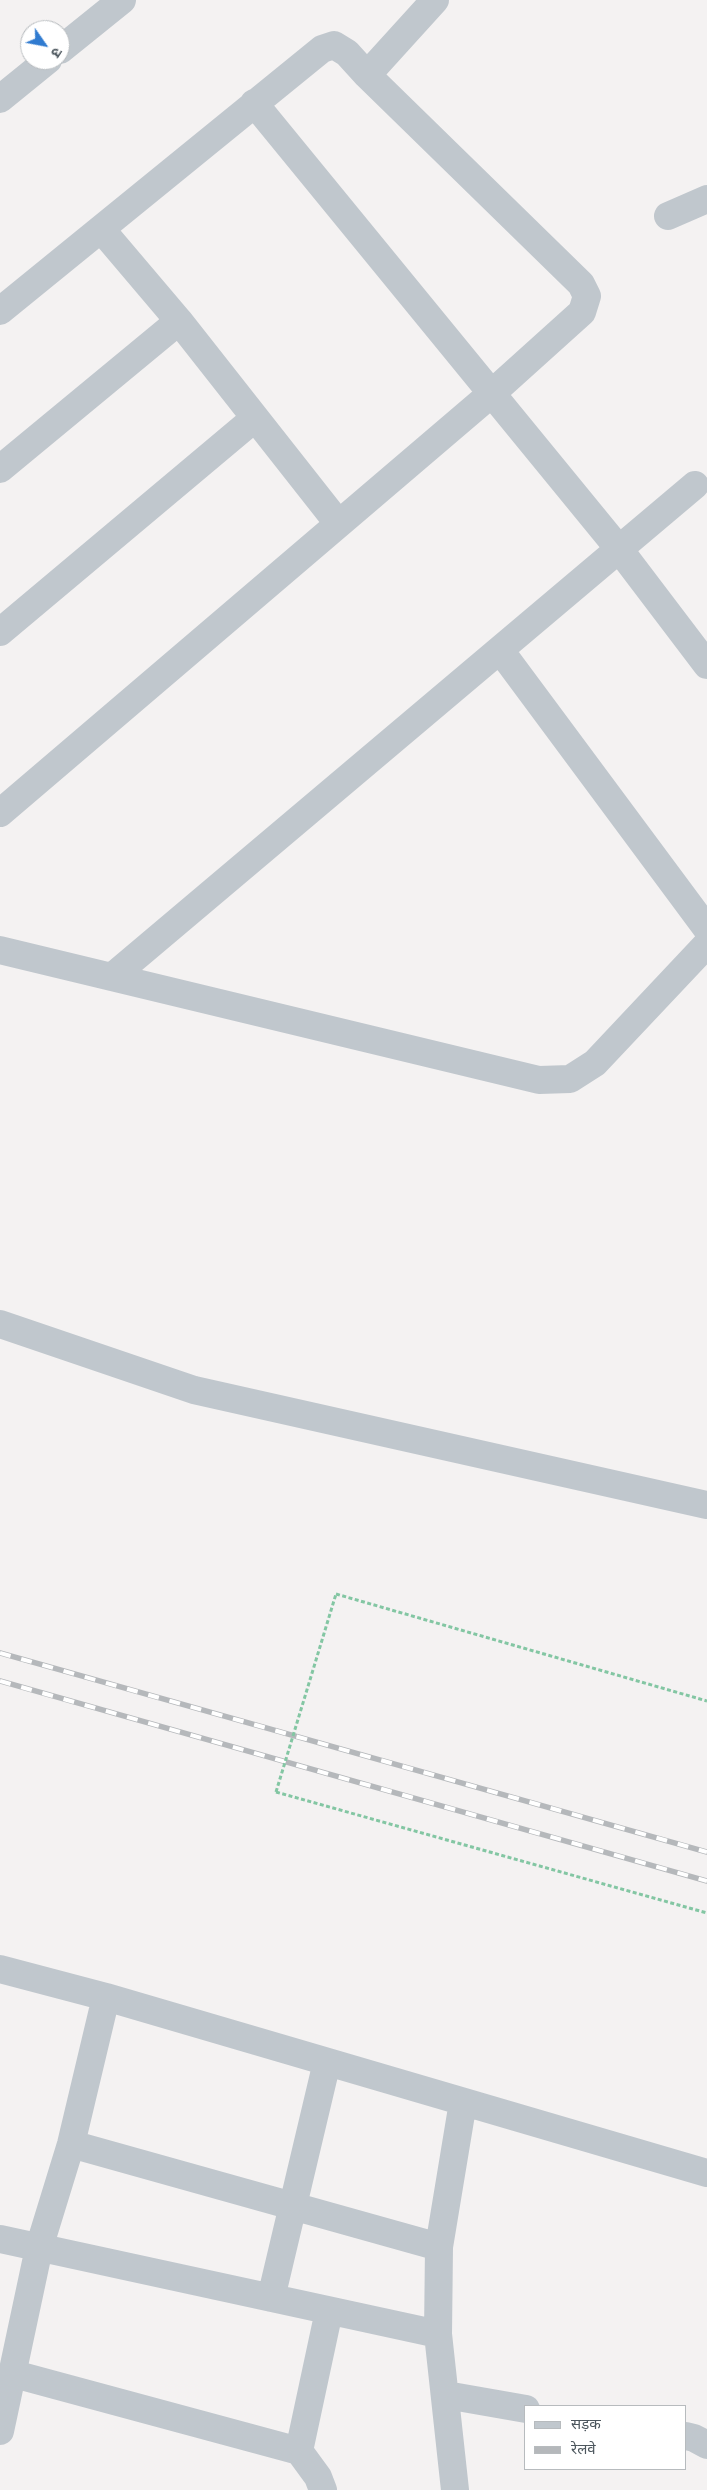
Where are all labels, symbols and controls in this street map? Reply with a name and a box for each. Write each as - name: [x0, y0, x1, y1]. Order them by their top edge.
- north arrow: [20, 20, 70, 70]
- text: उ: [47, 44, 67, 61]
- legend: [524, 2405, 687, 2470]
- text: सड़क: [571, 2414, 601, 2433]
- text: रेलवे: [571, 2439, 596, 2458]

